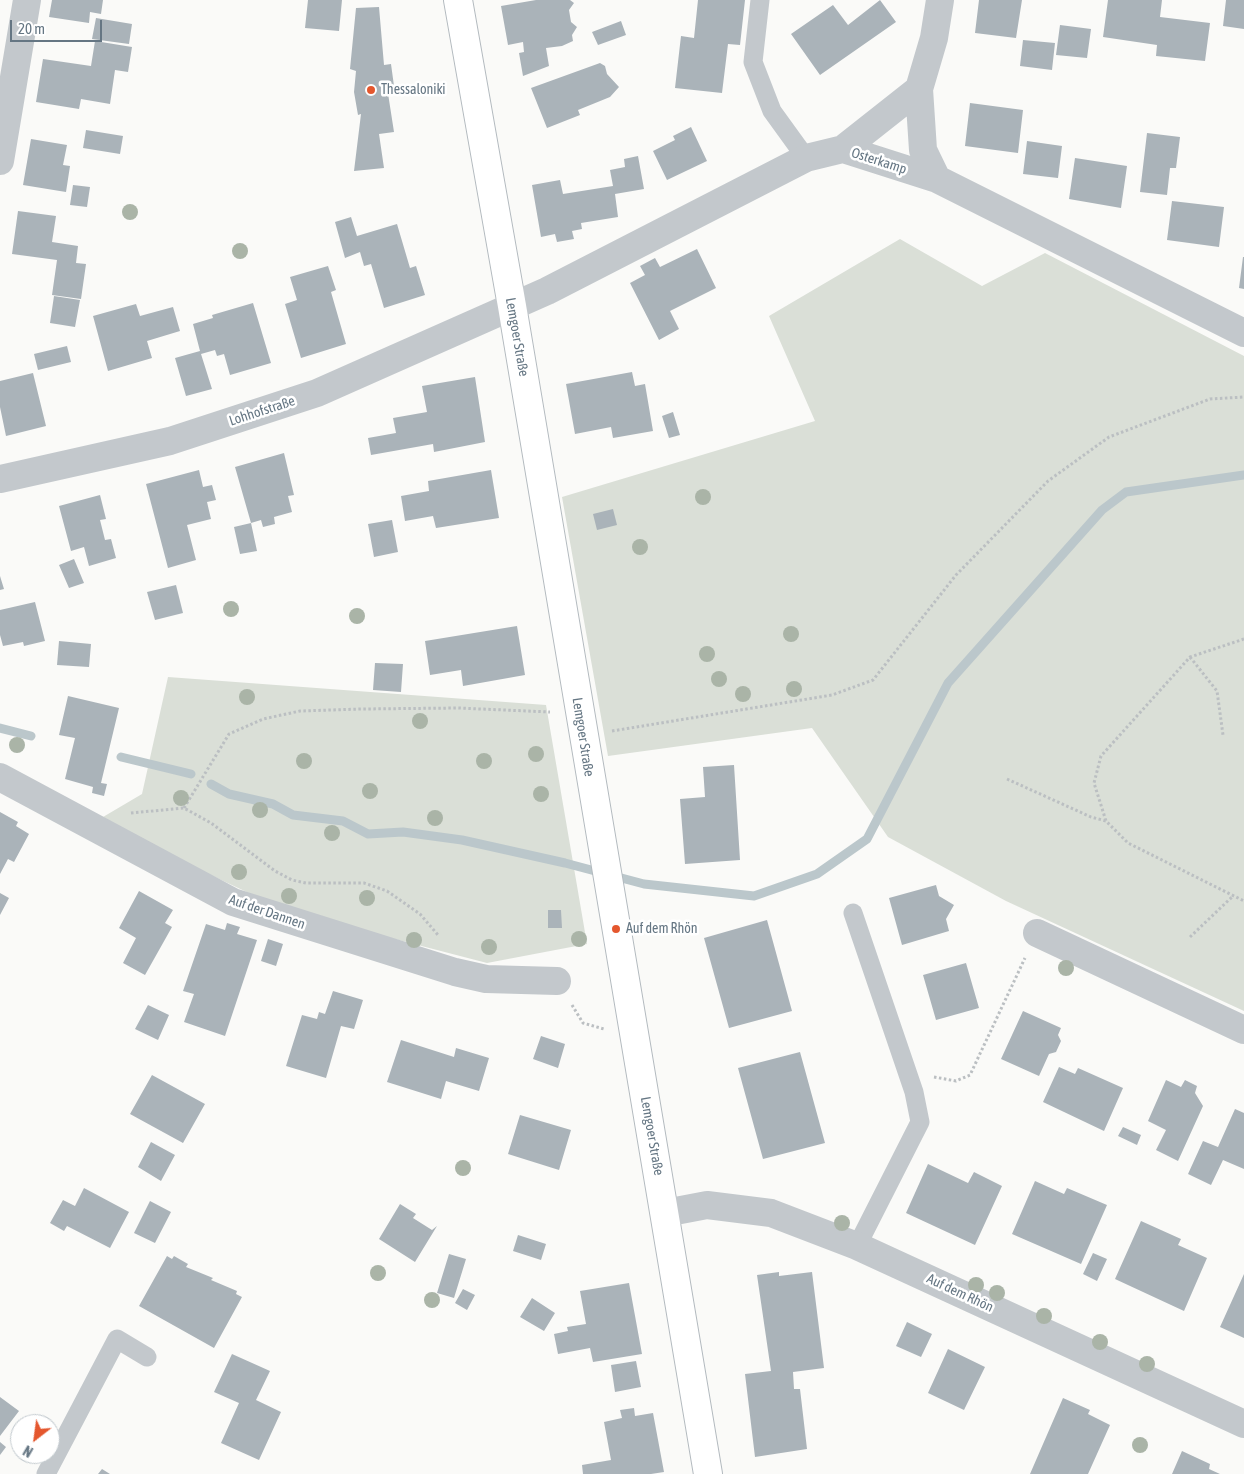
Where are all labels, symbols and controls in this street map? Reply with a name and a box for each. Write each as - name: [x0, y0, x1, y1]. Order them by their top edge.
- scale bar: [12, 10, 105, 42]
- text: 20 m: [18, 20, 45, 37]
- place label: Thessaloniki: [381, 82, 446, 98]
- marker: Thessaloniki: [365, 84, 377, 96]
- street label: Osterkamp: [849, 144, 909, 178]
- street label: Lemgoer Straße: [502, 296, 532, 378]
- street label: Lohhofstraße: [227, 392, 297, 430]
- street label: Lemgoer Straße: [568, 696, 598, 778]
- street label: Auf der Dannen: [227, 891, 307, 933]
- place label: Auf dem Rhön: [626, 921, 698, 937]
- marker: Auf dem Rhön: [610, 923, 622, 935]
- street label: Lemgoer Straße: [637, 1095, 667, 1177]
- street label: Auf dem Rhön: [924, 1270, 996, 1316]
- north arrow: [10, 1414, 60, 1464]
- text: N: [20, 1442, 36, 1460]

